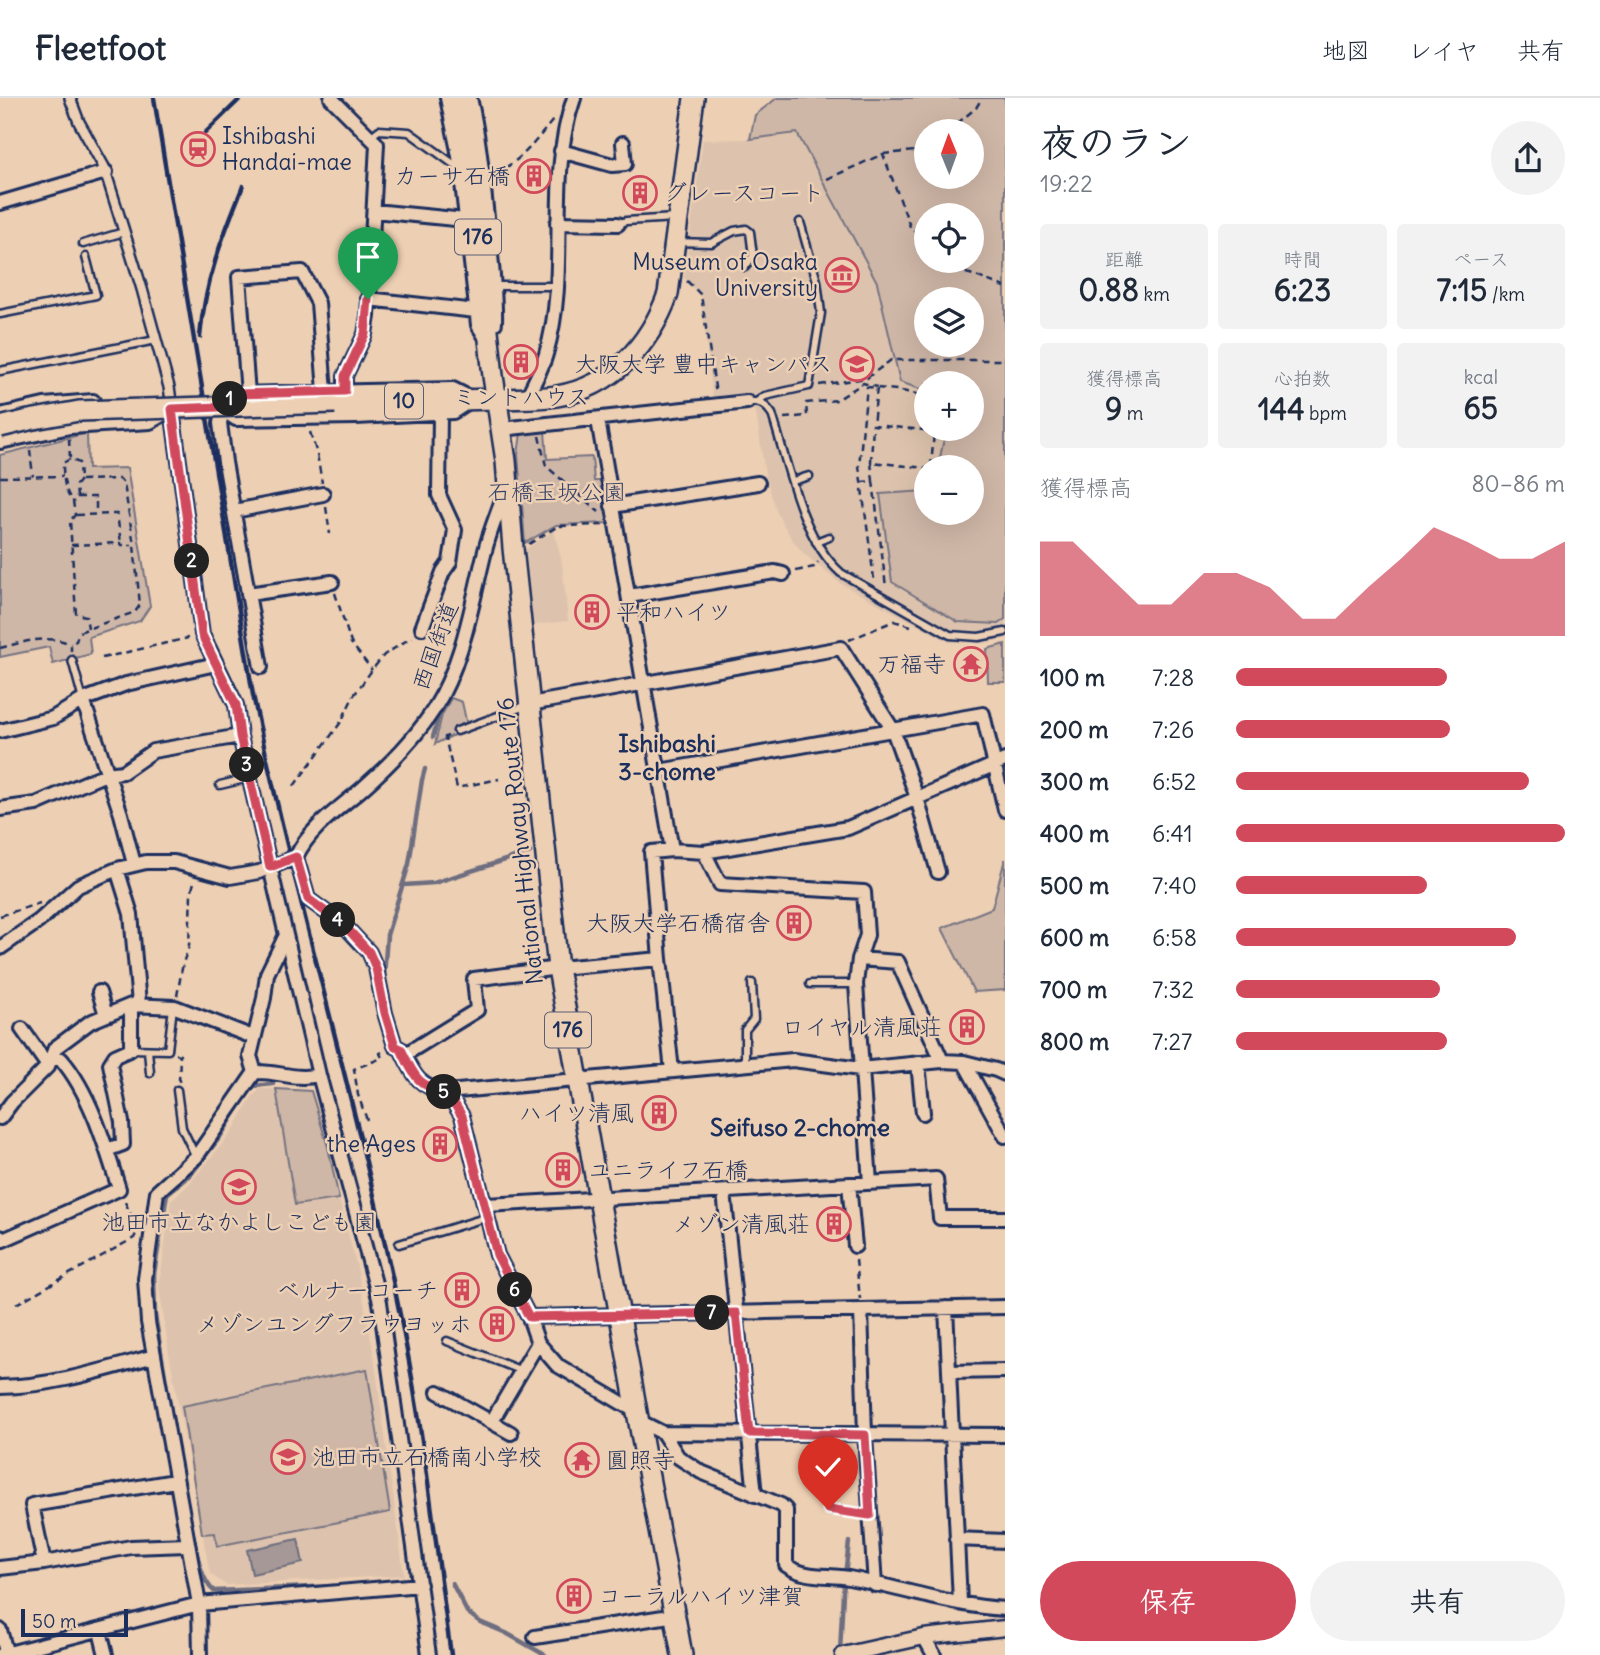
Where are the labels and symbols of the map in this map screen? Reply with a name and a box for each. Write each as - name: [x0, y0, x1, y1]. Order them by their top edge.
- north arrow: [914, 119, 984, 189]
- place label: Ishibashi Handai-mae: [222, 121, 352, 176]
- station icon: Ishibashi Handai-mae: [179, 130, 217, 168]
- building icon: カーサ石橋: [515, 157, 553, 195]
- place label: カーサ石橋: [394, 161, 510, 190]
- building icon: グレースコート: [621, 174, 659, 212]
- place label: グレースコート: [664, 178, 825, 207]
- road number: 176: [455, 220, 501, 254]
- pin: [338, 227, 398, 299]
- place label: Museum of Osaka University: [632, 247, 818, 302]
- museum icon: Museum of Osaka University: [823, 256, 861, 294]
- building icon: ミントハウス: [502, 343, 540, 381]
- school or university icon: 大阪大学 豊中キャンパス: [838, 345, 876, 383]
- place label: 大阪大学 豊中キャンパス: [574, 349, 832, 378]
- pin: 1: [212, 382, 247, 416]
- place label: ミントハウス: [453, 382, 589, 411]
- road number: 10: [385, 384, 423, 418]
- park label: 石橋玉坂公園: [488, 477, 626, 506]
- pin: 2: [174, 544, 210, 578]
- building icon: 平和ハイツ: [573, 593, 611, 631]
- place label: 平和ハイツ: [616, 597, 731, 626]
- street label: 西国街道: [405, 598, 464, 694]
- temple icon: 万福寺: [952, 645, 990, 683]
- place label: 万福寺: [877, 649, 946, 678]
- street label: National Highway Route 176: [490, 696, 549, 986]
- district label: Ishibashi 3-chome: [618, 728, 716, 786]
- pin: 3: [230, 748, 264, 782]
- pin: 4: [320, 902, 356, 938]
- building icon: 大阪大学石橋宿舎: [775, 904, 813, 942]
- place label: 大阪大学石橋宿舎: [586, 908, 770, 937]
- building icon: ロイヤル清風荘: [948, 1008, 986, 1046]
- road number: 176: [545, 1012, 591, 1048]
- place label: ロイヤル清風荘: [781, 1012, 942, 1041]
- pin: 5: [426, 1074, 462, 1110]
- building icon: ハイツ清風: [640, 1094, 678, 1132]
- place label: ハイツ清風: [519, 1098, 634, 1127]
- district label: Seifuso 2-chome: [710, 1112, 890, 1142]
- building icon: the Ages: [421, 1125, 459, 1163]
- place label: the Ages: [327, 1129, 416, 1158]
- building icon: ユニライフ石橋: [544, 1151, 582, 1189]
- place label: ユニライフ石橋: [588, 1155, 748, 1184]
- school or university icon: 池田市立なかよしこども園: [220, 1168, 258, 1206]
- building icon: メゾン清風荘: [815, 1205, 853, 1243]
- place label: 池田市立なかよしこども園: [101, 1207, 377, 1236]
- place label: メゾン清風荘: [672, 1209, 810, 1238]
- building icon: ベルナーコーチ: [443, 1271, 481, 1309]
- pin: 6: [498, 1272, 532, 1308]
- place label: ベルナーコーチ: [277, 1275, 438, 1304]
- pin: 7: [694, 1296, 730, 1330]
- building icon: メゾンユングフラウヨッホ: [478, 1305, 516, 1343]
- place label: メゾンユングフラウヨッホ: [196, 1309, 472, 1338]
- pin: [798, 1437, 858, 1509]
- school or university icon: 池田市立石橋南小学校: [269, 1438, 307, 1476]
- temple icon: 圓照寺: [563, 1441, 601, 1479]
- place label: 池田市立石橋南小学校: [312, 1442, 542, 1471]
- place label: 圓照寺: [606, 1445, 675, 1474]
- building icon: コーラルハイツ津賀: [555, 1577, 593, 1615]
- place label: コーラルハイツ津賀: [598, 1581, 804, 1610]
- scale bar: [21, 1606, 128, 1638]

